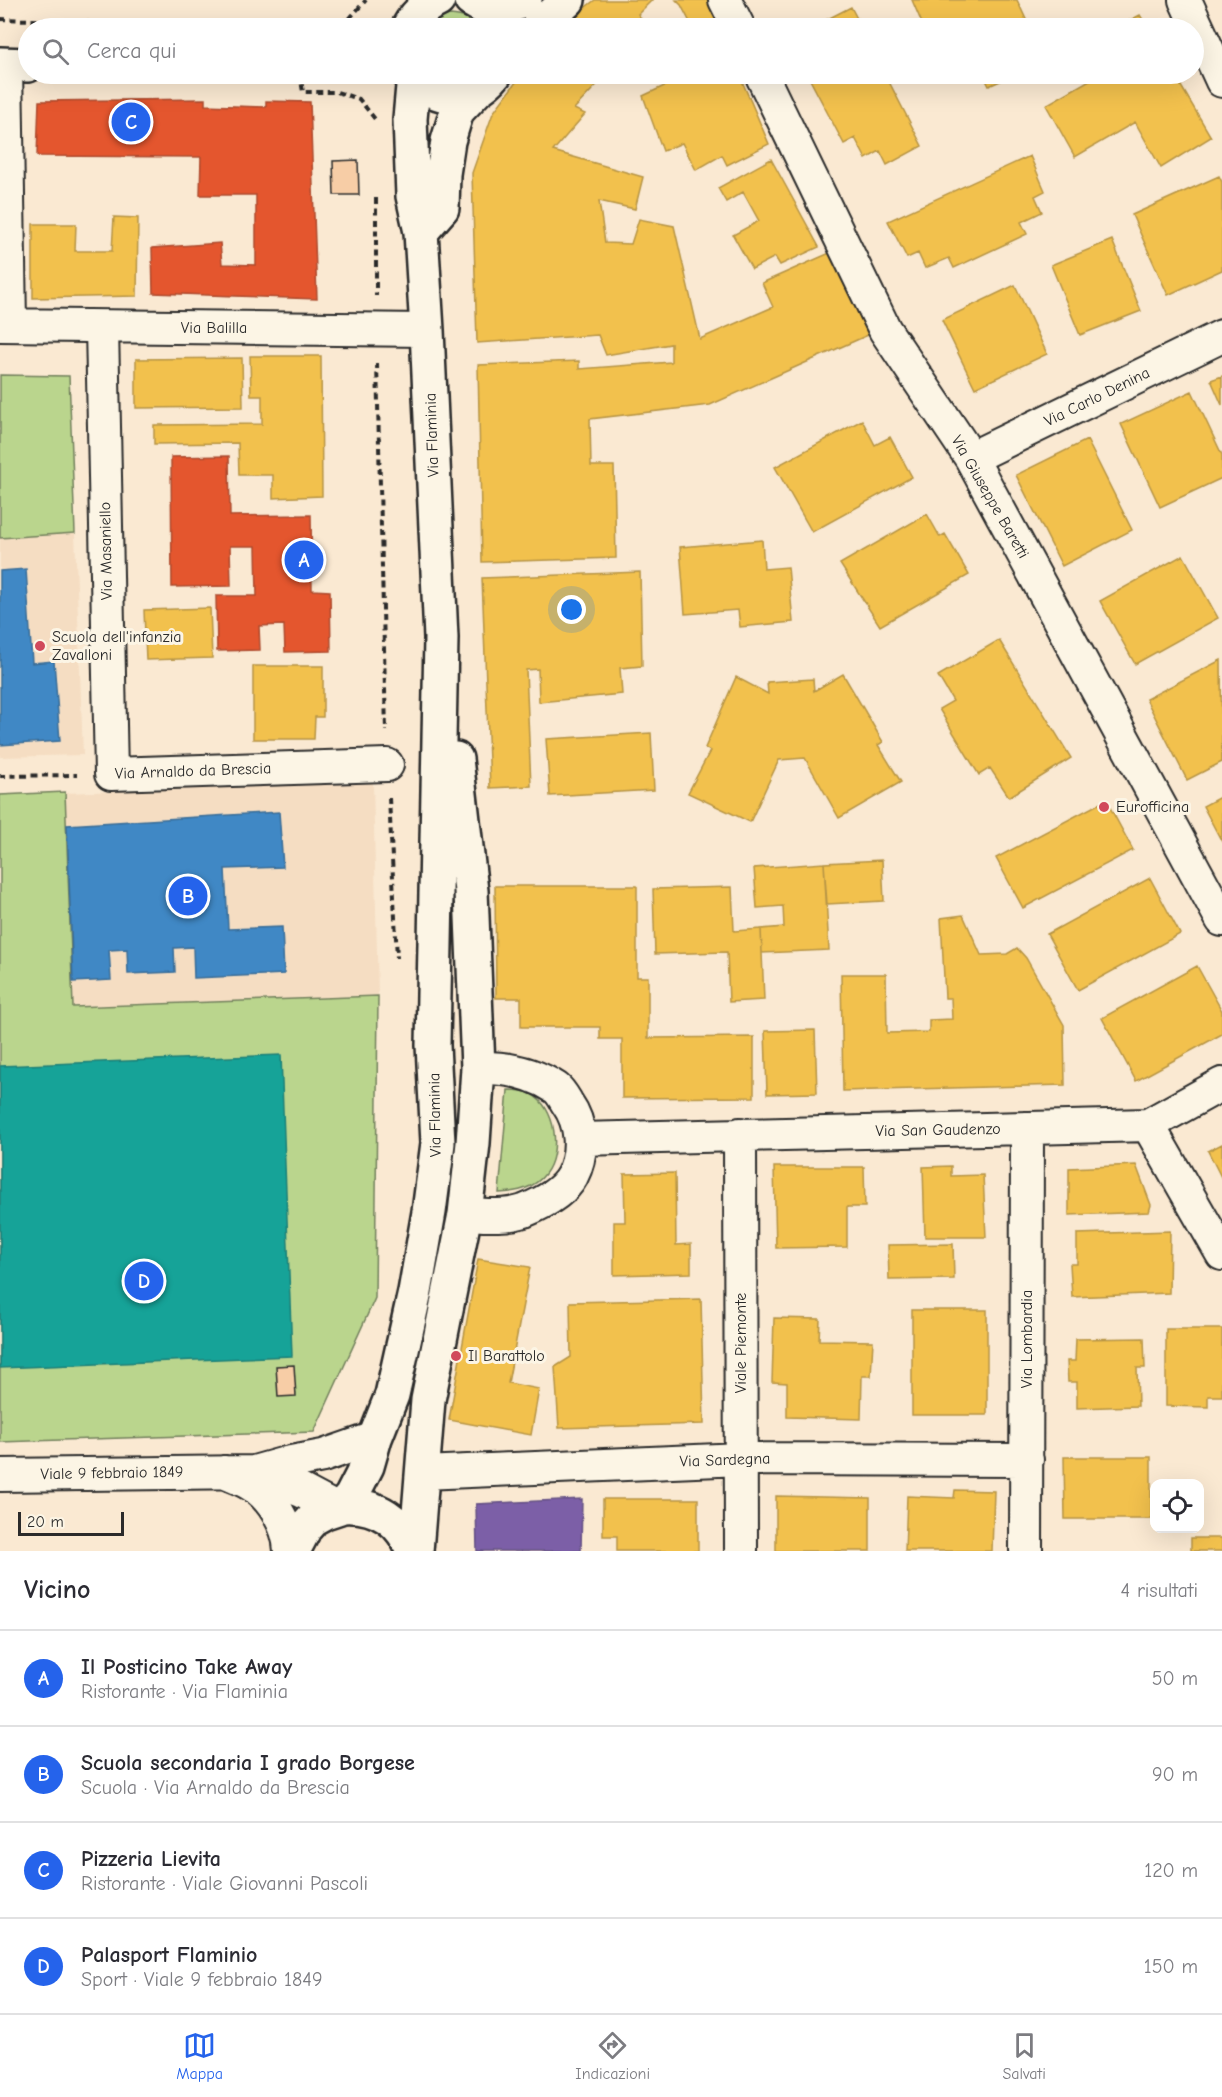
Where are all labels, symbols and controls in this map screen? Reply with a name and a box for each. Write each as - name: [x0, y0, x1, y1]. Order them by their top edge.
- search box: [18, 18, 1204, 84]
- icon: search: [39, 35, 72, 68]
- text: Cerca qui: [87, 38, 177, 64]
- pin: C: [112, 100, 150, 144]
- street label: Via Balilla: [181, 319, 247, 337]
- street label: Via Carlo Denina: [1041, 364, 1153, 430]
- street label: Via Flaminia: [422, 393, 442, 477]
- street label: Via Giuseppe Baretti: [947, 432, 1033, 562]
- street label: Via Masaniello: [96, 502, 116, 600]
- pin: A: [284, 538, 324, 582]
- your location: [557, 595, 586, 624]
- place label: Scuola dell'infanzia Zavalloni: [52, 628, 182, 664]
- marker: Scuola dell'infanzia Zavalloni: [33, 639, 47, 653]
- street label: Via Arnaldo da Brescia: [114, 759, 272, 783]
- place label: Eurofficina: [1116, 798, 1189, 816]
- marker: Eurofficina: [1097, 800, 1111, 814]
- pin: B: [168, 874, 207, 918]
- street label: Via Flaminia: [425, 1073, 445, 1157]
- street label: Via San Gaudenzo: [875, 1120, 1001, 1140]
- pin: D: [124, 1258, 164, 1304]
- street label: Via Lombardia: [1018, 1290, 1036, 1388]
- street label: Viale Piemonte: [732, 1293, 750, 1393]
- place label: Il Barattolo: [468, 1347, 545, 1365]
- marker: Il Barattolo: [449, 1349, 463, 1363]
- street label: Via Sardegna: [679, 1449, 771, 1471]
- street label: Viale 9 febbraio 1849: [40, 1463, 184, 1483]
- map controls: [1150, 1479, 1204, 1533]
- button: locate: [1150, 1479, 1204, 1533]
- scale bar: [18, 1509, 124, 1536]
- text: 20 m: [27, 1513, 64, 1531]
- text: Vicino: [24, 1575, 90, 1605]
- text: 4 risultati: [1121, 1579, 1198, 1602]
- text: Il Posticino Take Away: [81, 1654, 292, 1680]
- text: A: [38, 1667, 49, 1690]
- text: 50 m: [1152, 1667, 1198, 1690]
- text: Ristorante · Via Flaminia: [81, 1680, 288, 1703]
- text: Scuola secondaria I grado Borgese: [81, 1750, 415, 1776]
- text: B: [37, 1763, 50, 1786]
- text: 90 m: [1152, 1763, 1198, 1786]
- text: Scuola · Via Arnaldo da Brescia: [81, 1776, 350, 1799]
- text: Pizzeria Lievita: [81, 1846, 221, 1872]
- text: C: [37, 1859, 50, 1882]
- text: 120 m: [1144, 1859, 1198, 1882]
- text: Ristorante · Viale Giovanni Pascoli: [81, 1872, 368, 1895]
- text: Palasport Flaminio: [81, 1942, 258, 1968]
- text: D: [37, 1955, 50, 1978]
- text: 150 m: [1144, 1955, 1198, 1978]
- text: Sport · Viale 9 febbraio 1849: [81, 1968, 323, 1991]
- tab: Mappa: [176, 2029, 223, 2083]
- tab: Indicazioni: [575, 2029, 650, 2083]
- tab: Salvati: [1002, 2029, 1046, 2083]

